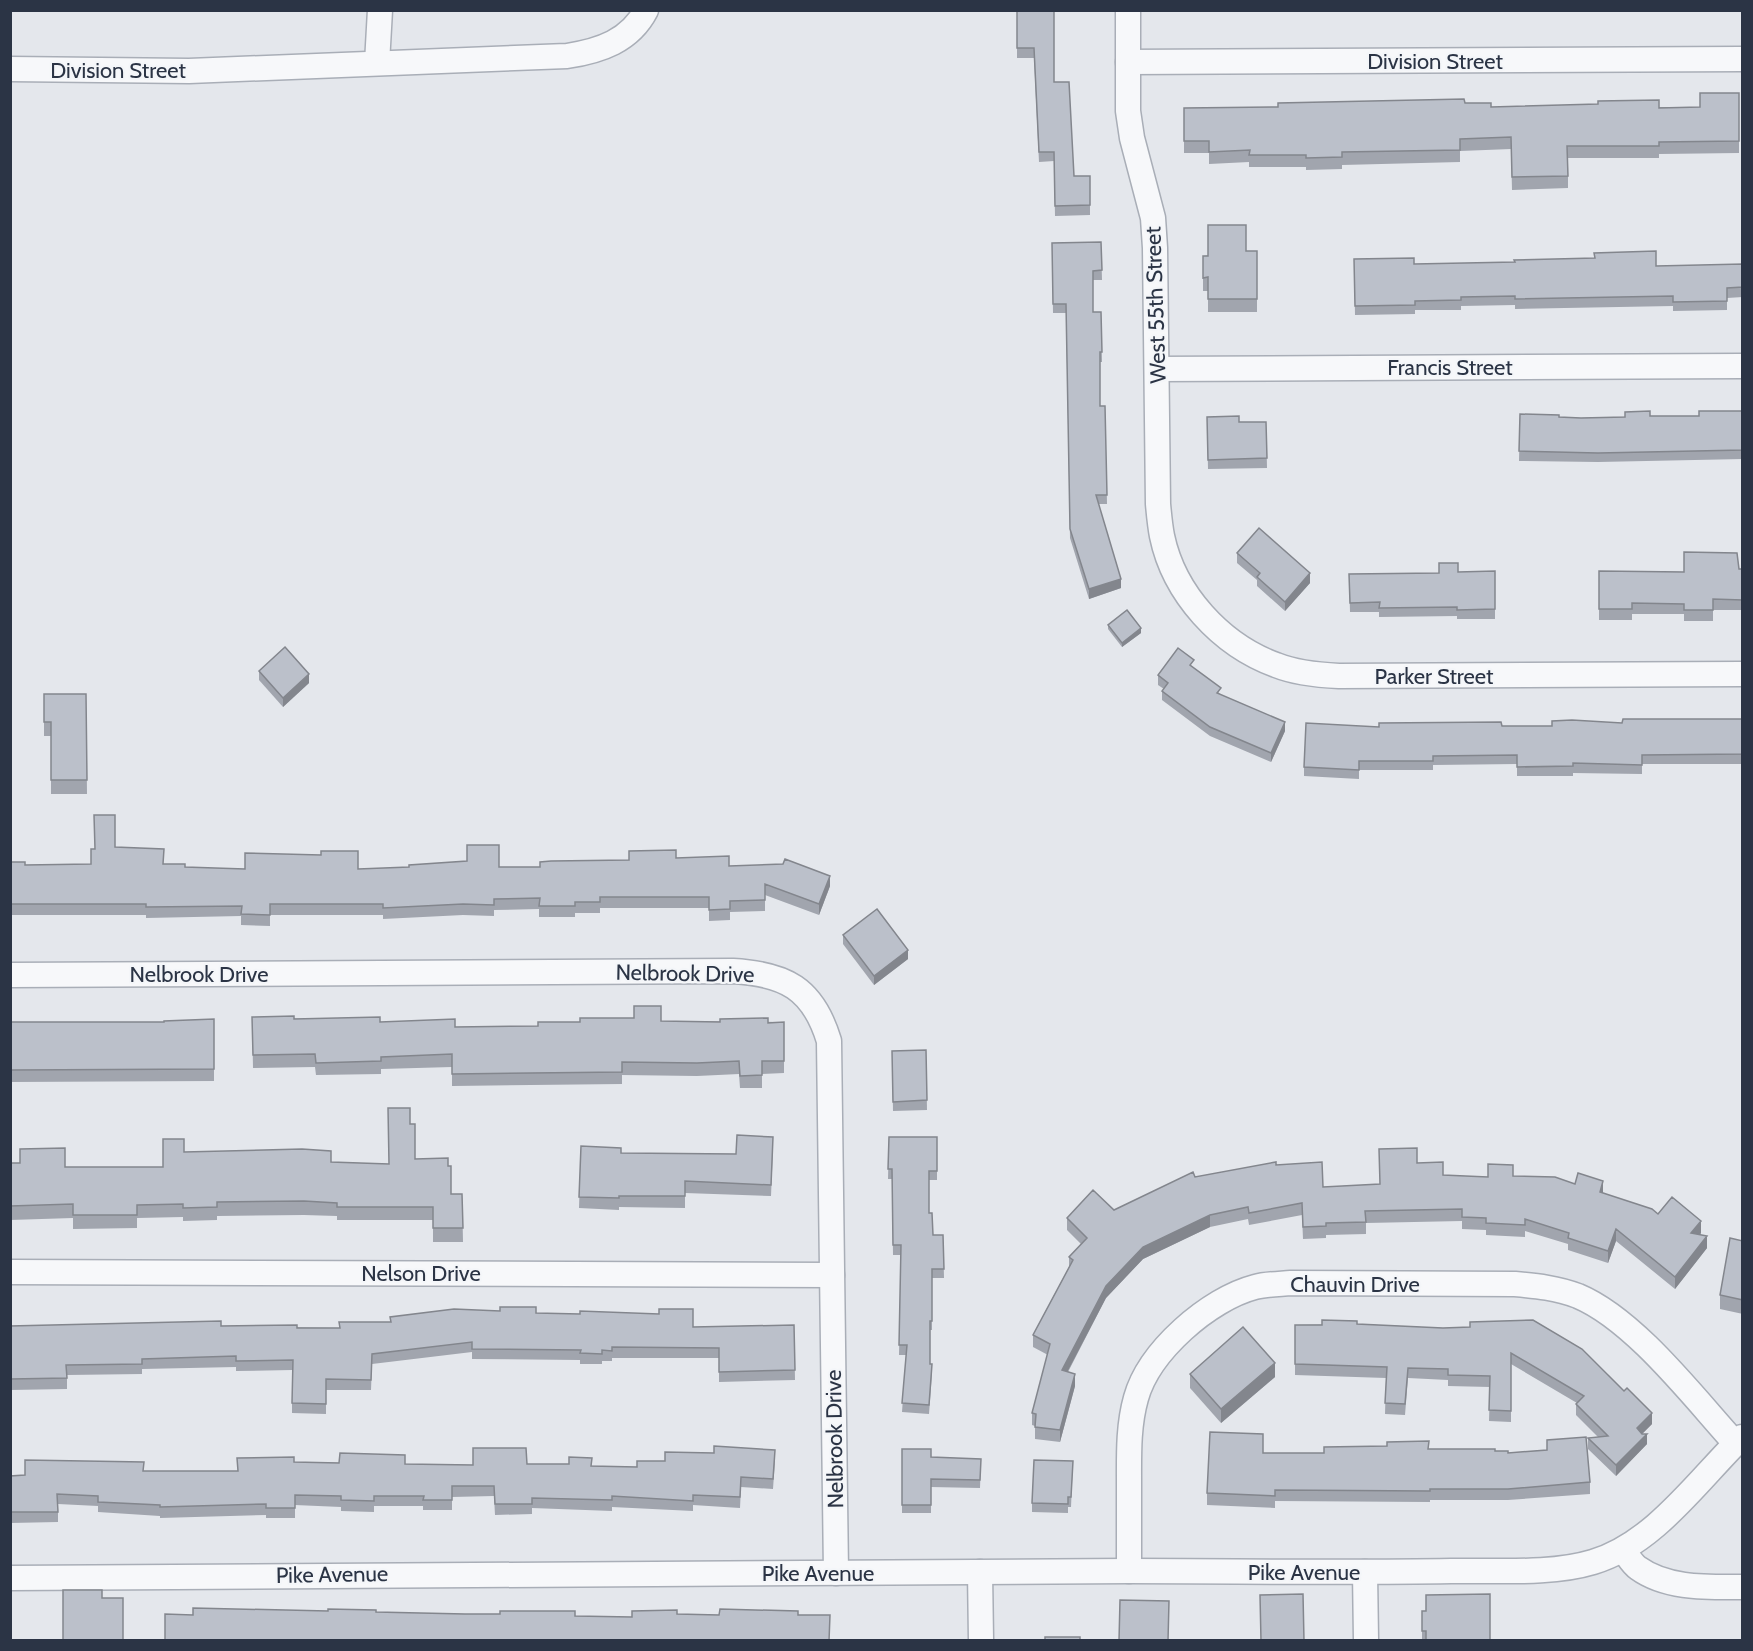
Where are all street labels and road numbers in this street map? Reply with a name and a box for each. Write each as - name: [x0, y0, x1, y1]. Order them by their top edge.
- street label: Division Street: [1367, 48, 1503, 75]
- street label: Division Street: [50, 57, 186, 84]
- street label: West 55th Street: [1139, 225, 1172, 384]
- street label: Francis Street: [1387, 354, 1513, 381]
- street label: Parker Street: [1375, 663, 1494, 690]
- street label: Nelbrook Drive: [615, 959, 755, 988]
- street label: Nelbrook Drive: [130, 961, 268, 988]
- street label: Nelson Drive: [361, 1260, 481, 1287]
- street label: Chauvin Drive: [1290, 1271, 1420, 1298]
- street label: Nelbrook Drive: [820, 1369, 849, 1509]
- street label: Pike Avenue: [1248, 1559, 1360, 1586]
- street label: Pike Avenue: [276, 1560, 388, 1589]
- street label: Pike Avenue: [762, 1560, 874, 1587]

